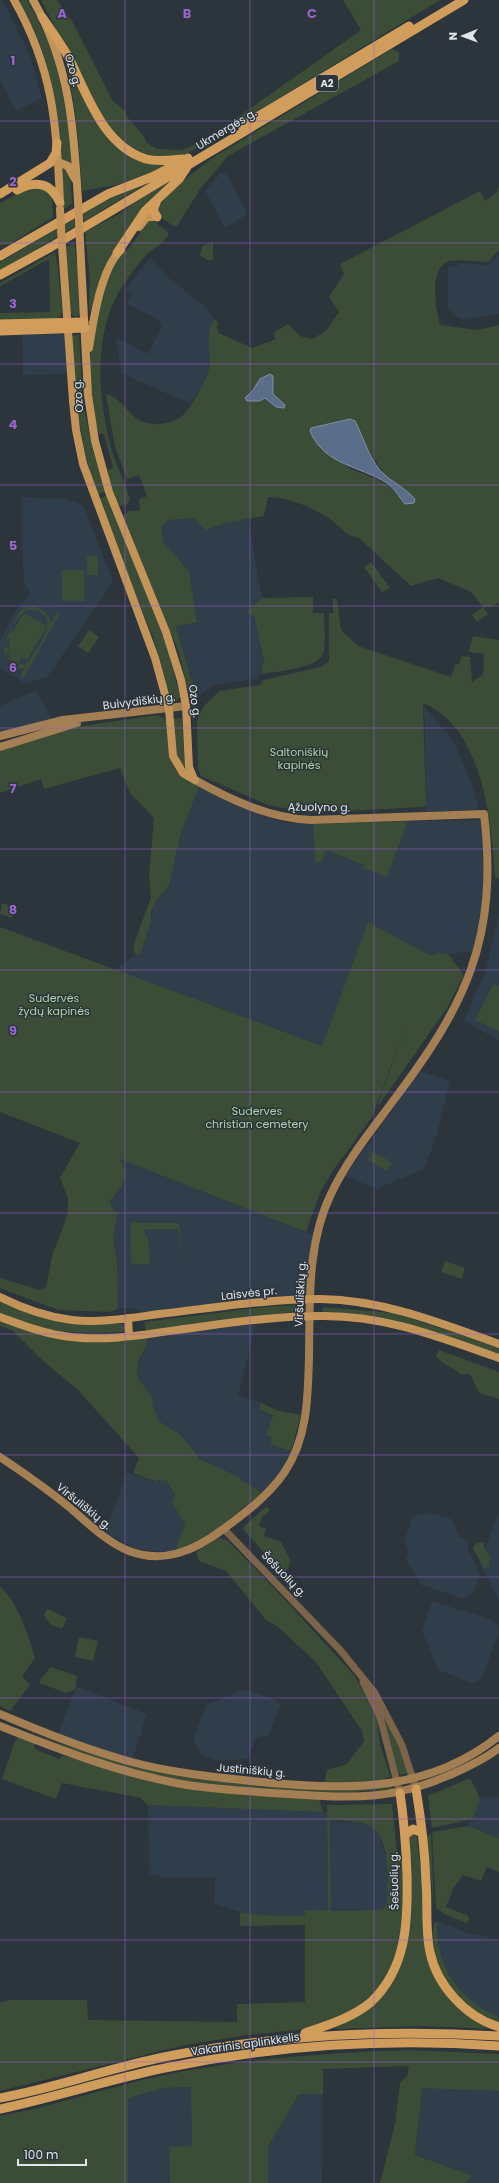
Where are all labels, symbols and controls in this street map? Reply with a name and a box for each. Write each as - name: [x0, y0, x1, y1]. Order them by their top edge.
- text: A: [57, 4, 67, 23]
- text: B: [183, 4, 192, 23]
- text: C: [307, 4, 317, 23]
- north arrow: [443, 16, 483, 56]
- text: N: [445, 32, 461, 40]
- text: 1: [11, 51, 15, 70]
- street label: Ozo g.: [61, 52, 85, 88]
- road number: A2: [316, 75, 338, 91]
- street label: Ukmergės g.: [193, 105, 259, 153]
- text: 2: [9, 172, 17, 191]
- text: 3: [9, 294, 17, 313]
- street label: Ozo g.: [69, 379, 87, 413]
- text: 4: [9, 415, 18, 434]
- text: 5: [9, 536, 17, 555]
- text: 6: [9, 658, 17, 677]
- street label: Ozo g.: [185, 683, 205, 719]
- street label: Buivydiškių g.: [102, 689, 176, 713]
- park label: Saltoniškių kapinės: [270, 744, 328, 773]
- text: 7: [10, 779, 17, 798]
- street label: Ąžuolyno g.: [288, 798, 350, 816]
- text: 8: [9, 900, 17, 919]
- park label: Sudervės žydų kapinės: [18, 990, 90, 1019]
- text: 9: [9, 1021, 17, 1040]
- park label: Suderves christian cemetery: [205, 1103, 309, 1132]
- street label: Viršuliškių g.: [290, 1260, 310, 1328]
- street label: Laisvės pr.: [220, 1282, 278, 1304]
- street label: Viršuliškių g.: [53, 1479, 115, 1533]
- street label: Šešuolių g.: [258, 1547, 310, 1601]
- street label: Justiniškių g.: [216, 1759, 286, 1781]
- street label: Šešuolių g.: [385, 1852, 403, 1910]
- street label: Vakarinis aplinkkelis: [189, 2028, 301, 2060]
- scale bar: [18, 2141, 86, 2167]
- text: 100 m: [24, 2146, 58, 2163]

